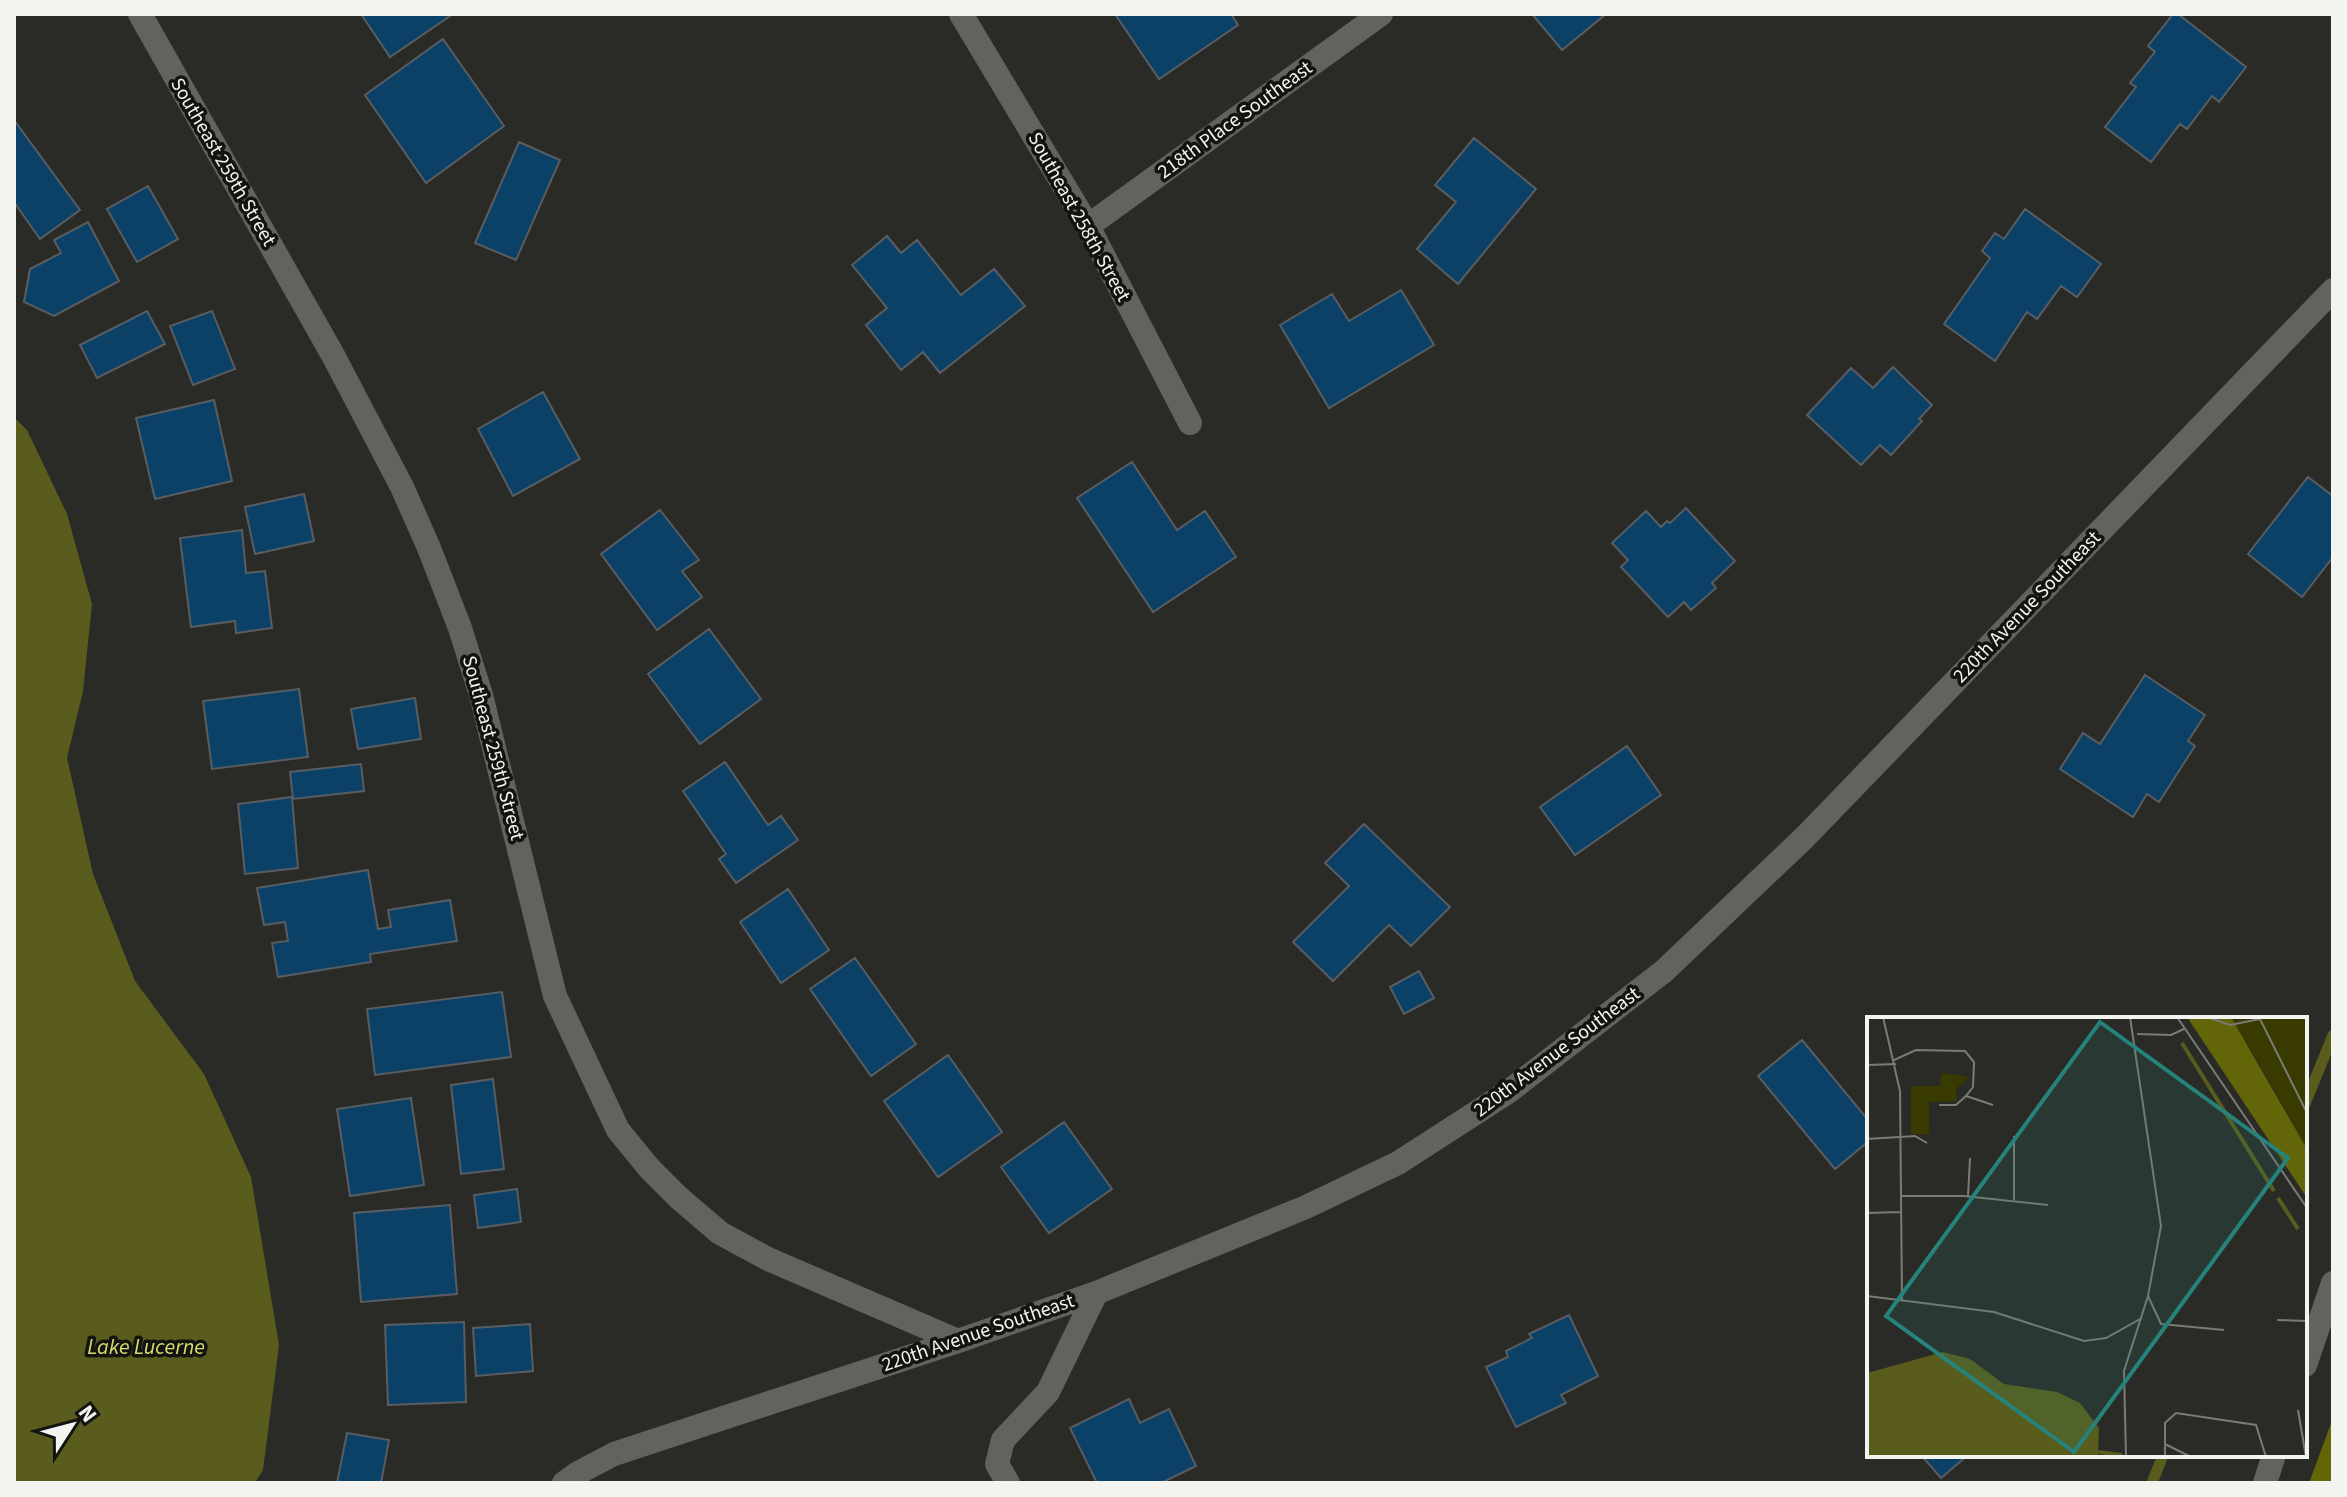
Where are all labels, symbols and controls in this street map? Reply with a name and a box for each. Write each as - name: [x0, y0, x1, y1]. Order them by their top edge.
- street label: 218th Place Southeast: [1152, 54, 1318, 186]
- street label: Southeast 259th Street: [163, 73, 283, 252]
- street label: Southeast 258th Street: [1021, 127, 1137, 307]
- street label: 220th Avenue Southeast: [1947, 525, 2107, 689]
- street label: Southeast 259th Street: [455, 653, 531, 844]
- street label: 220th Avenue Southeast: [1468, 980, 1646, 1124]
- inset map: [1867, 1017, 2307, 1457]
- street label: 220th Avenue Southeast: [878, 1287, 1078, 1379]
- water label: Lake Lucerne: [87, 1331, 205, 1363]
- north arrow: [32, 1385, 112, 1465]
- text: N: [70, 1399, 105, 1429]

